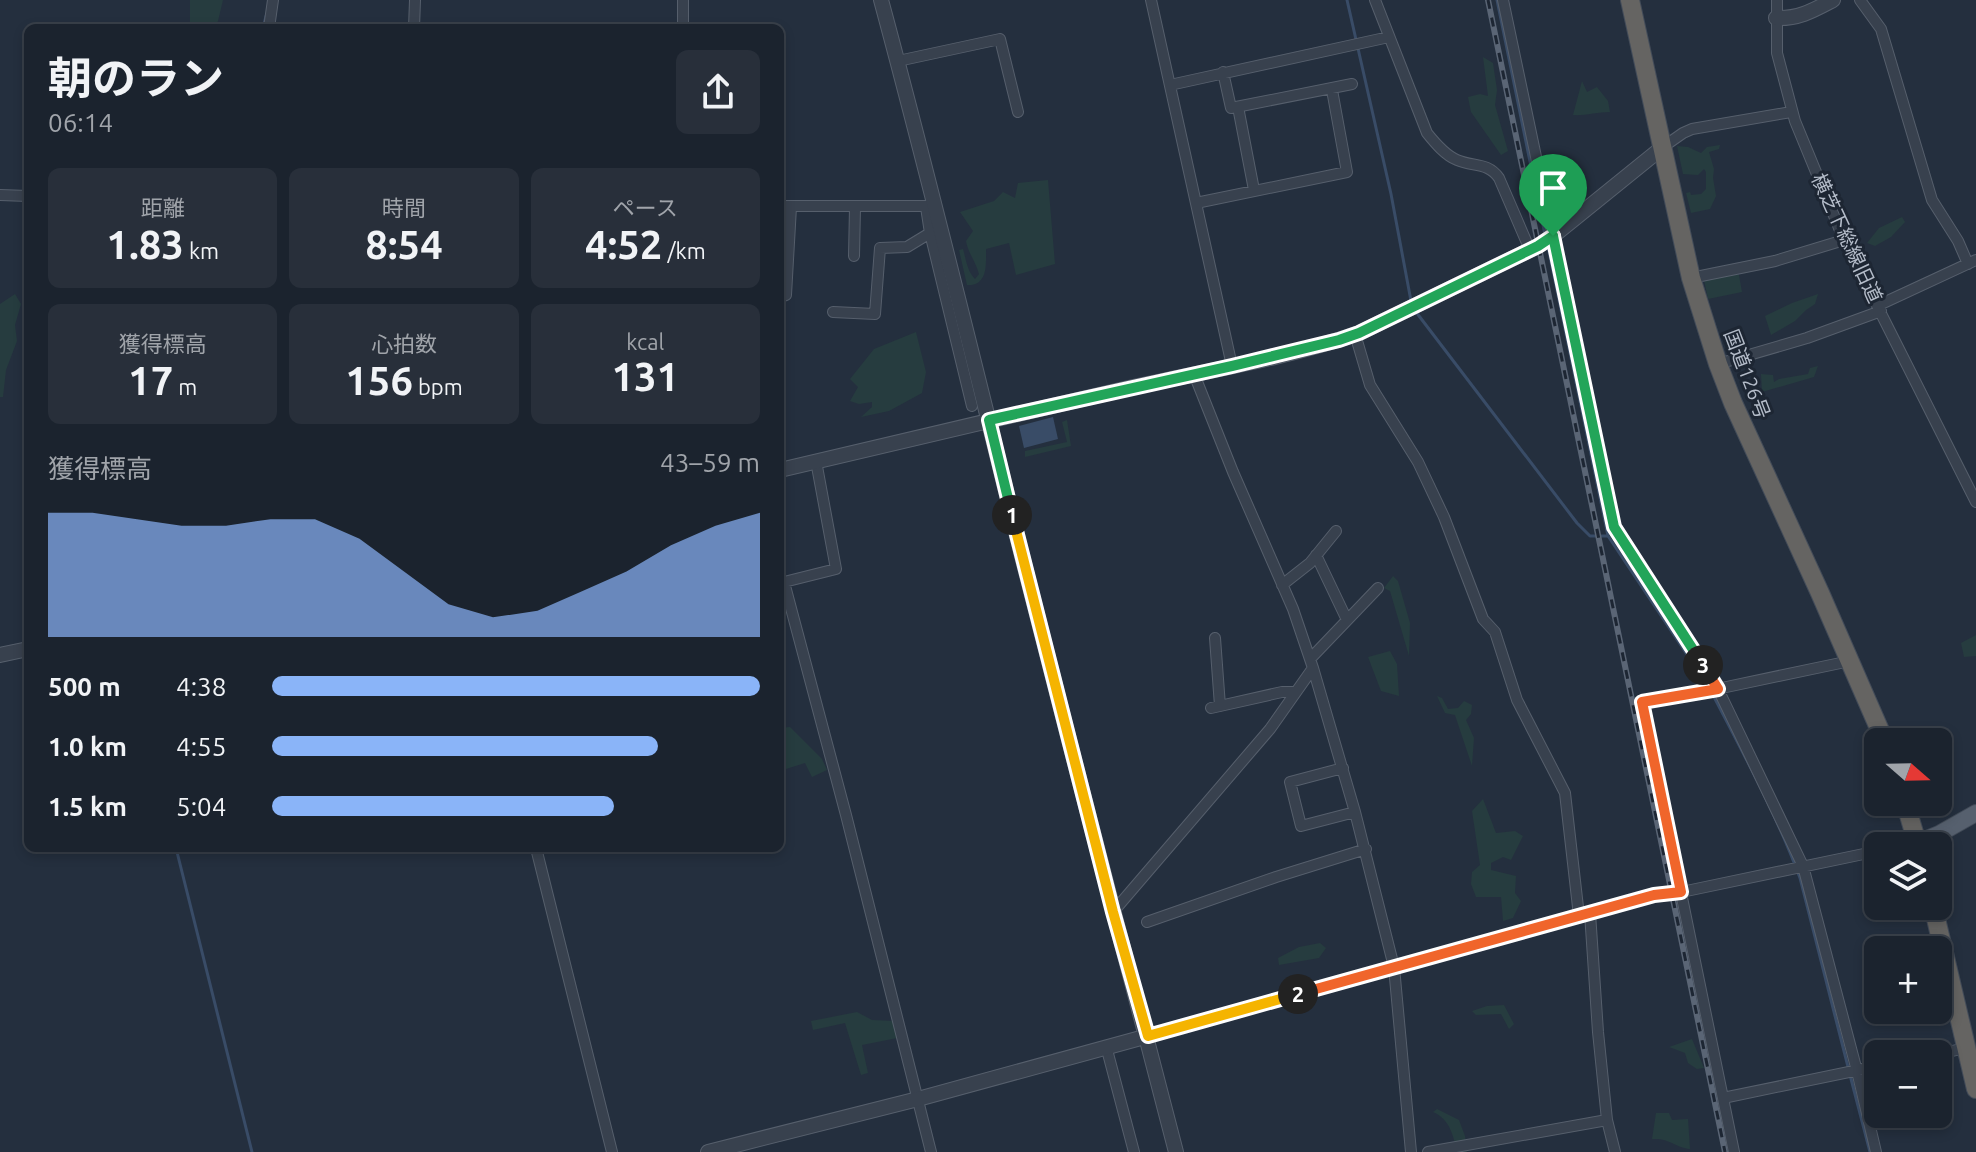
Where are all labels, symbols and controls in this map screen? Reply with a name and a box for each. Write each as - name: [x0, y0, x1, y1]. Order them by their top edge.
- button: share: [676, 50, 760, 134]
- text: 朝のラン: [48, 53, 224, 102]
- text: 06:14: [48, 108, 113, 137]
- pin: [1519, 154, 1587, 236]
- icon: arrive: [1531, 166, 1575, 210]
- street label: 横芝下総線旧道: [1807, 169, 1887, 306]
- text: 距離: [141, 195, 185, 220]
- text: 時間: [382, 195, 426, 220]
- text: ペース: [613, 195, 678, 220]
- text: 1.83: [106, 222, 184, 267]
- text: 8:54: [365, 222, 443, 267]
- text: 4:52: [585, 222, 662, 267]
- text: km: [184, 238, 219, 263]
- text: /km: [662, 238, 706, 263]
- street label: 国道126号: [1720, 326, 1775, 422]
- text: kcal: [626, 329, 664, 354]
- text: 獲得標高: [119, 331, 207, 356]
- text: 心拍数: [371, 331, 437, 356]
- text: 131: [611, 354, 679, 399]
- text: 17: [128, 358, 173, 403]
- text: 156: [345, 358, 413, 403]
- text: m: [173, 374, 197, 399]
- text: bpm: [413, 374, 463, 399]
- text: 43–59 m: [660, 448, 760, 477]
- text: 獲得標高: [48, 454, 152, 483]
- pin: 1: [992, 495, 1032, 535]
- text: 1: [1006, 502, 1018, 527]
- pin: 3: [1683, 645, 1723, 685]
- text: 3: [1697, 652, 1709, 677]
- text: 500 m: [48, 672, 121, 701]
- text: 4:38: [176, 672, 226, 701]
- north arrow: [1864, 728, 1952, 816]
- map controls: [1864, 728, 1952, 1128]
- text: 1.0 km: [48, 732, 127, 761]
- text: 4:55: [176, 732, 226, 761]
- text: 1.5 km: [48, 792, 127, 821]
- text: 5:04: [176, 792, 226, 821]
- button: layers: [1864, 832, 1952, 920]
- button: +: [1864, 936, 1952, 1024]
- pin: 2: [1278, 974, 1318, 1014]
- text: 2: [1292, 981, 1304, 1006]
- button: −: [1864, 1040, 1952, 1128]

